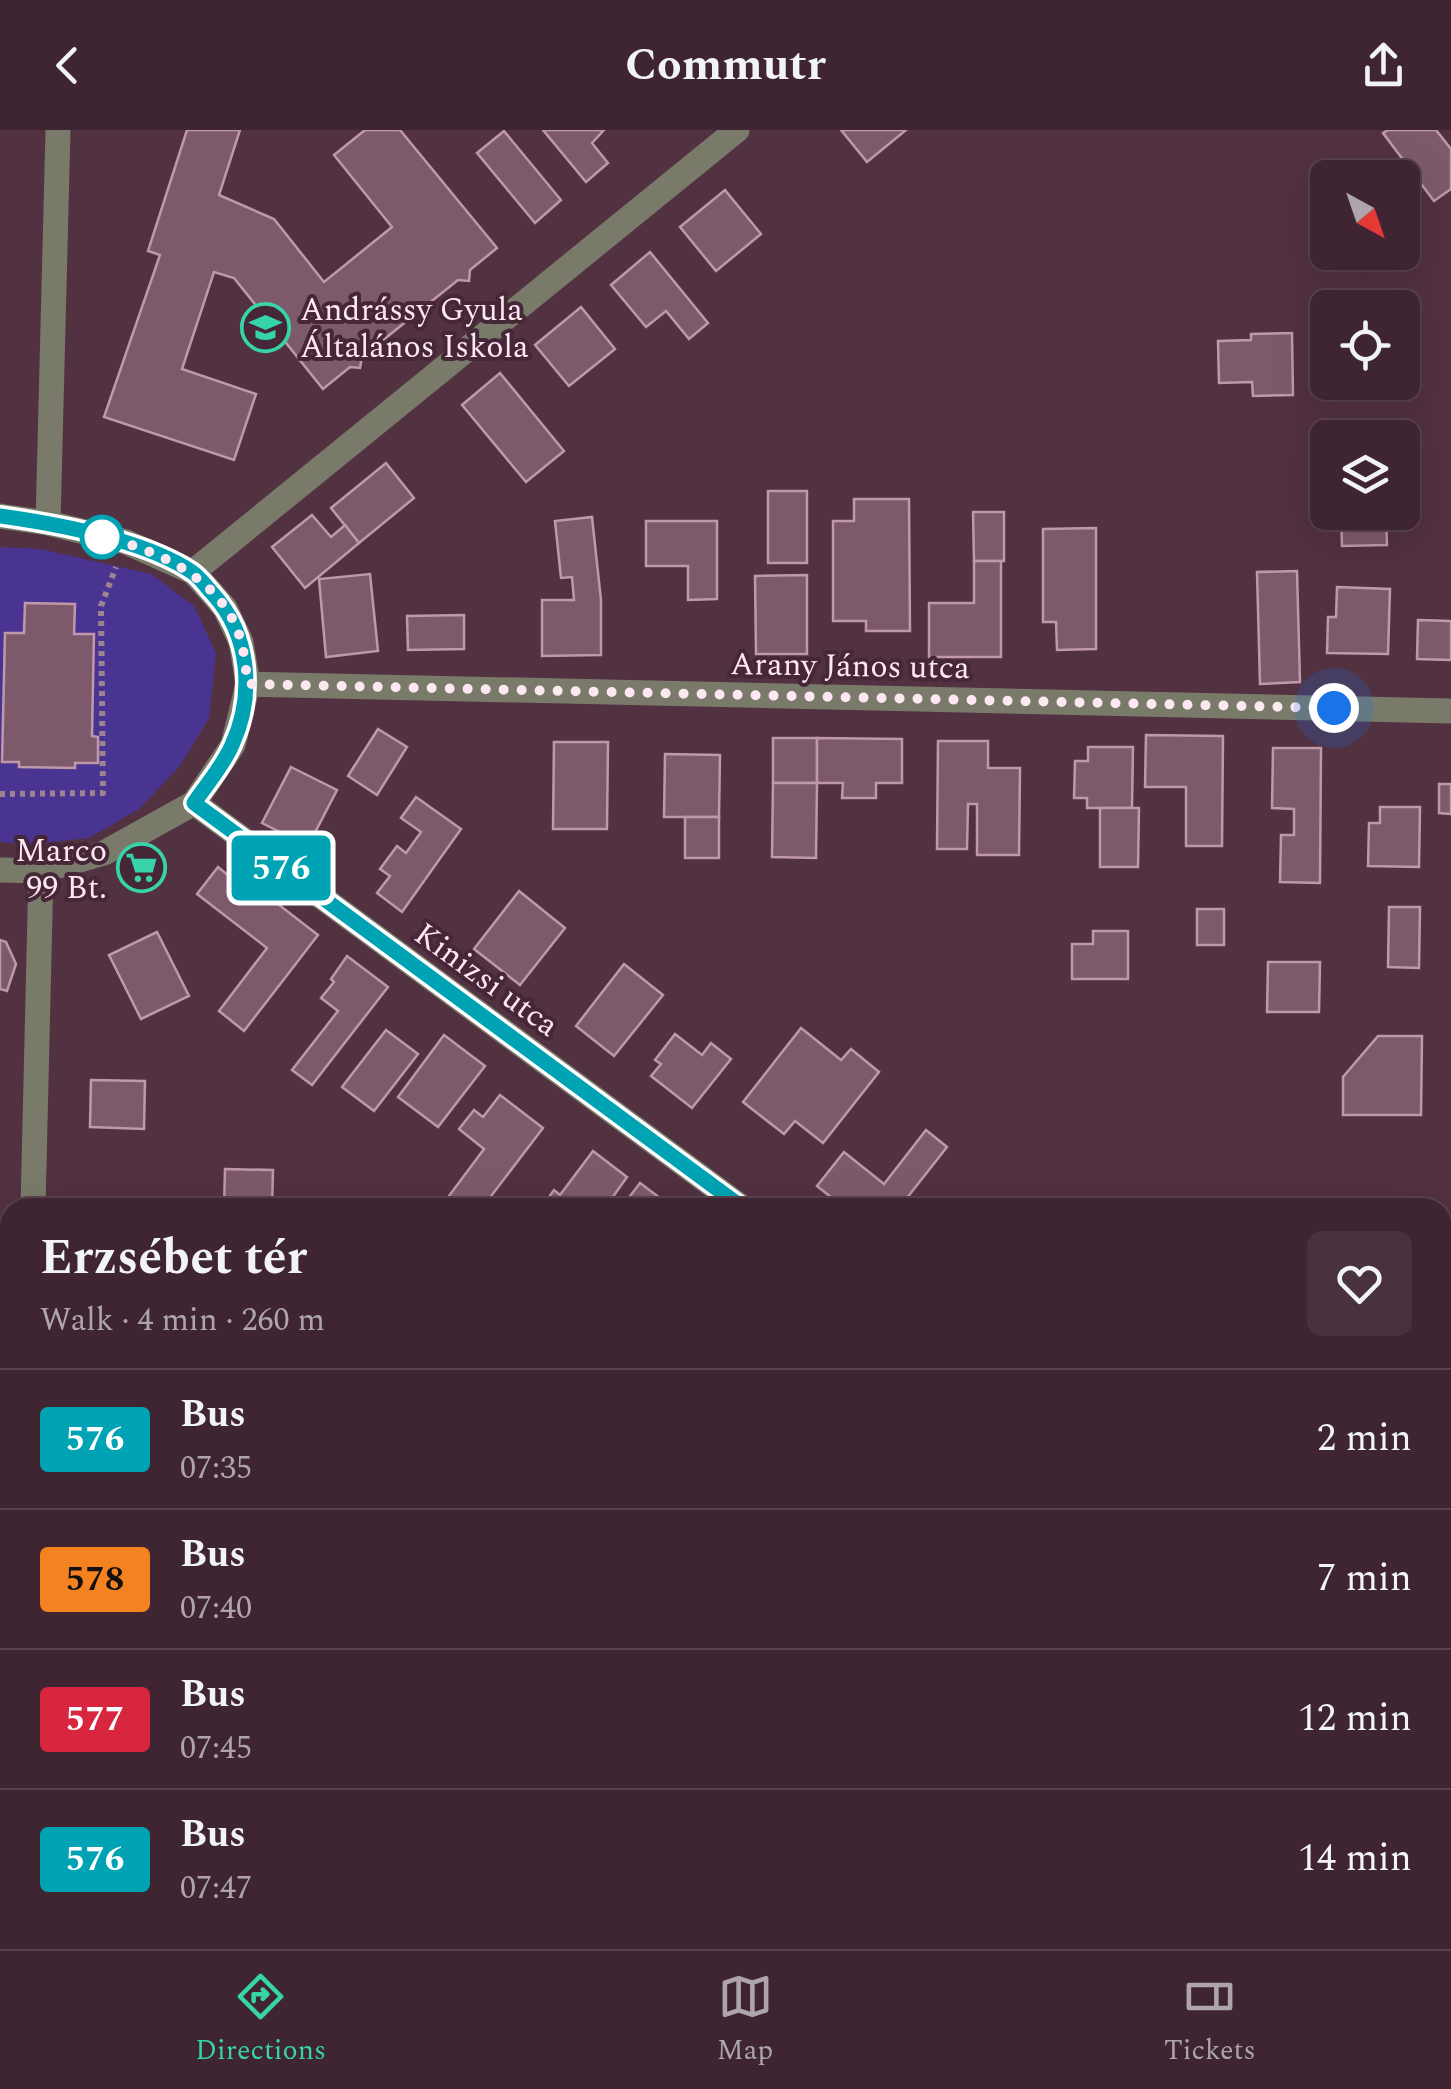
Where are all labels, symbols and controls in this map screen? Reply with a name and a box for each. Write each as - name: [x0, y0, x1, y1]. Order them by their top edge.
- text: Commutr: [625, 31, 826, 100]
- icon: back: [40, 38, 95, 93]
- icon: share: [1356, 38, 1411, 93]
- north arrow: [1310, 160, 1420, 270]
- map controls: [1310, 160, 1420, 530]
- place label: Andrássy Gyula Általános Iskola: [300, 286, 529, 372]
- button: locate: [1310, 290, 1420, 400]
- school or university icon: Andrássy Gyula Általános Iskola: [239, 301, 291, 353]
- button: layers: [1310, 420, 1420, 530]
- unlabelled marker: [81, 516, 123, 558]
- street label: Arany János utca: [730, 640, 970, 693]
- your location: [1309, 683, 1359, 733]
- place label: Marco 99 Bt.: [15, 827, 107, 913]
- line badge: 576: [224, 836, 338, 900]
- supermarket icon: Marco 99 Bt.: [116, 842, 168, 894]
- text: 576: [252, 842, 310, 895]
- street label: Kinizsi utca: [403, 911, 569, 1050]
- text: Erzsébet tér: [40, 1222, 307, 1295]
- button: heart: [1307, 1231, 1412, 1336]
- text: Walk · 4 min · 260 m: [40, 1296, 325, 1345]
- text: Bus: [180, 1386, 246, 1444]
- text: 2 min: [1317, 1410, 1412, 1468]
- text: 576: [66, 1413, 124, 1466]
- text: 07:35: [180, 1444, 252, 1493]
- text: Bus: [180, 1526, 246, 1584]
- text: 7 min: [1317, 1550, 1412, 1608]
- text: 578: [66, 1553, 124, 1606]
- text: 07:40: [180, 1584, 252, 1633]
- text: Bus: [180, 1666, 246, 1724]
- text: 12 min: [1298, 1690, 1412, 1748]
- text: 577: [66, 1693, 124, 1746]
- text: 07:45: [180, 1724, 252, 1773]
- text: Bus: [180, 1806, 246, 1864]
- text: 14 min: [1298, 1830, 1412, 1888]
- text: 576: [66, 1833, 124, 1886]
- text: 07:47: [180, 1864, 252, 1913]
- tab: Directions: [195, 1969, 326, 2072]
- tab: Map: [717, 1969, 773, 2072]
- tab: Tickets: [1164, 1969, 1256, 2072]

